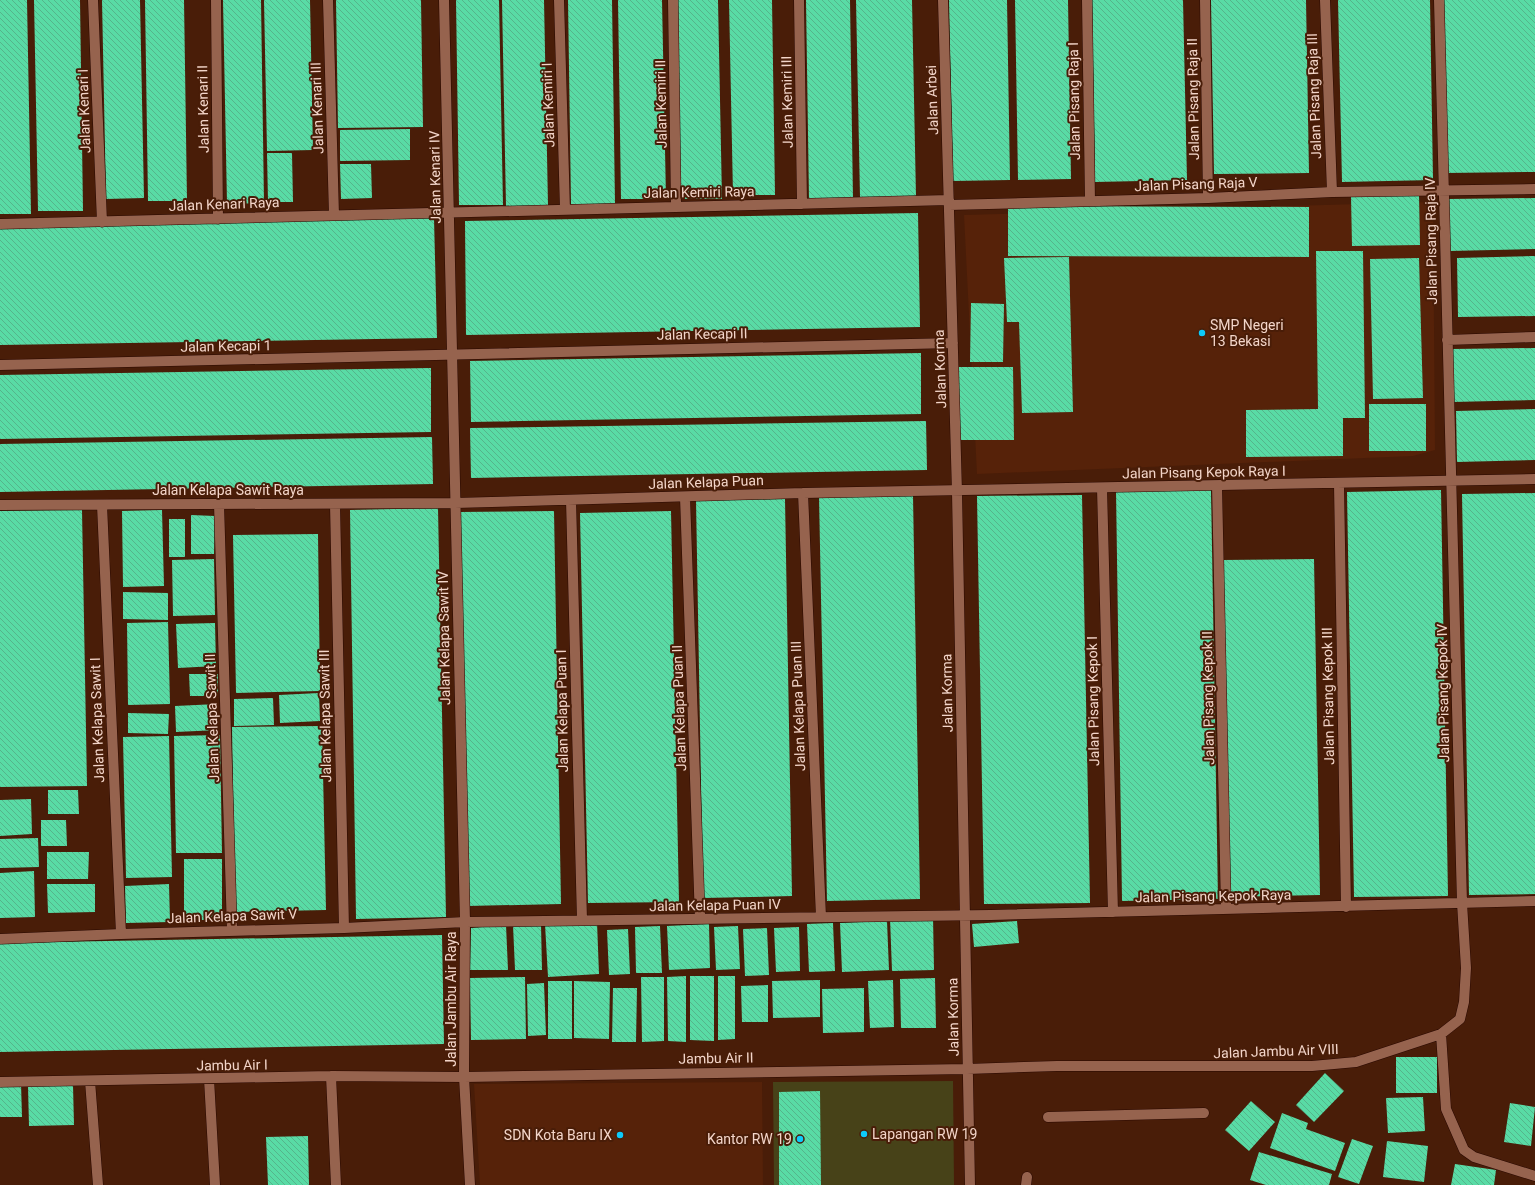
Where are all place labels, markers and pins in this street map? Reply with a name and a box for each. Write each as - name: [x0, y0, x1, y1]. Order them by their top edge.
- place label: SMP Negeri 13 Bekasi: [1210, 317, 1284, 349]
- marker: SMP Negeri 13 Bekasi: [1197, 328, 1207, 338]
- place label: Lapangan RW 19: [872, 1126, 977, 1142]
- place label: SDN Kota Baru IX: [504, 1127, 612, 1143]
- marker: Lapangan RW 19: [859, 1129, 869, 1139]
- marker: SDN Kota Baru IX: [615, 1130, 625, 1140]
- place label: Kantor RW 19: [707, 1131, 792, 1147]
- marker: Kantor RW 19: [795, 1134, 805, 1144]

